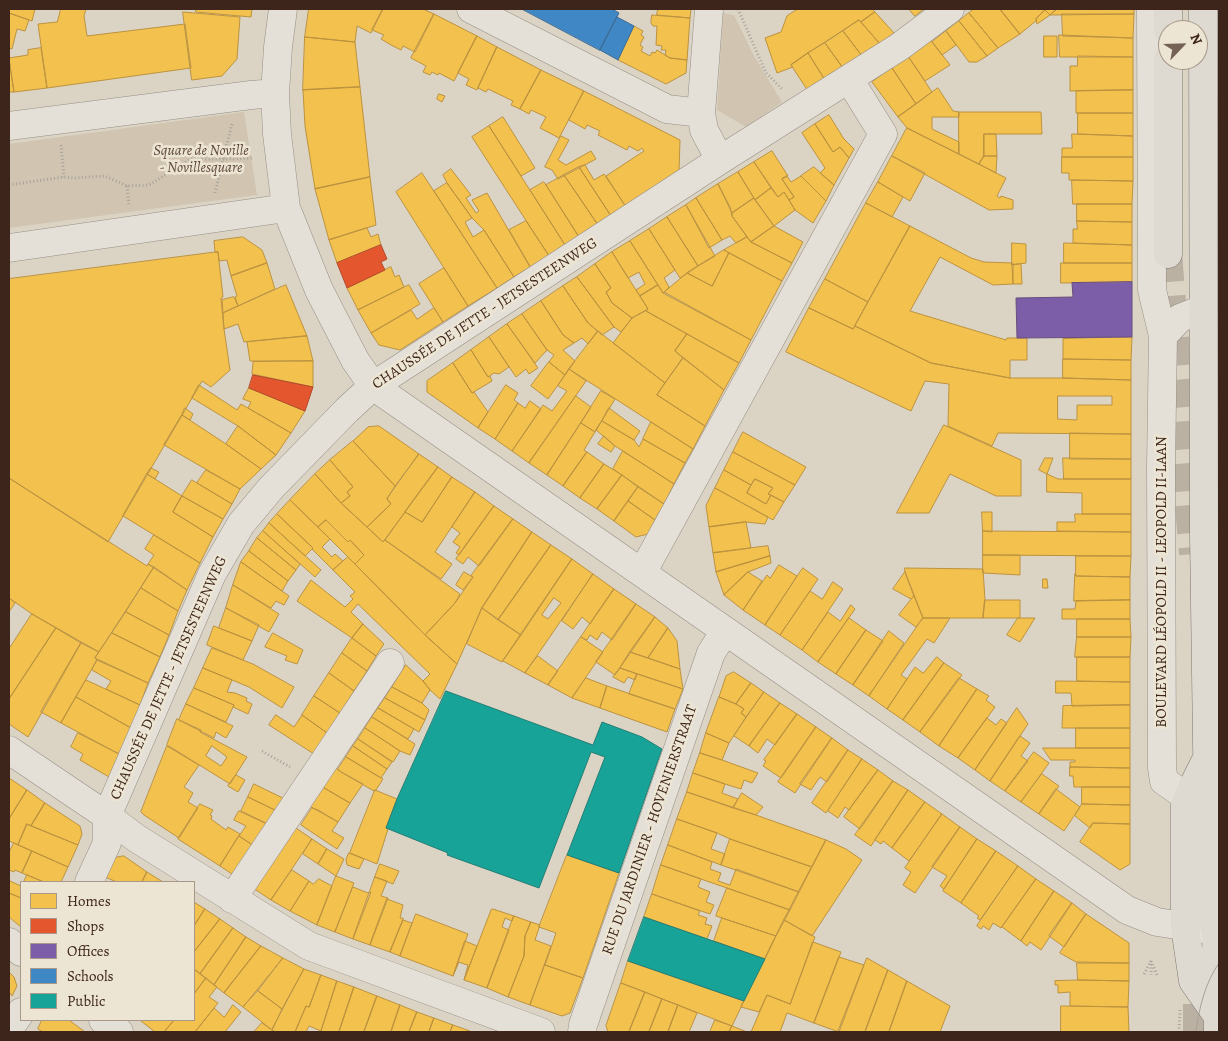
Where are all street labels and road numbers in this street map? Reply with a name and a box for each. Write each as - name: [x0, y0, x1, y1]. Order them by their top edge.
- street label: CHAUSSÉE DE JETTE - JETSESTEENWEG: [369, 234, 601, 394]
- street label: BOULEVARD LÉOPOLD II - LEOPOLD II-LAAN: [1153, 436, 1171, 728]
- street label: CHAUSSÉE DE JETTE - JETSESTEENWEG: [107, 553, 231, 803]
- street label: RUE DU JARDINIER - HOVENIERSTRAAT: [599, 703, 701, 957]

